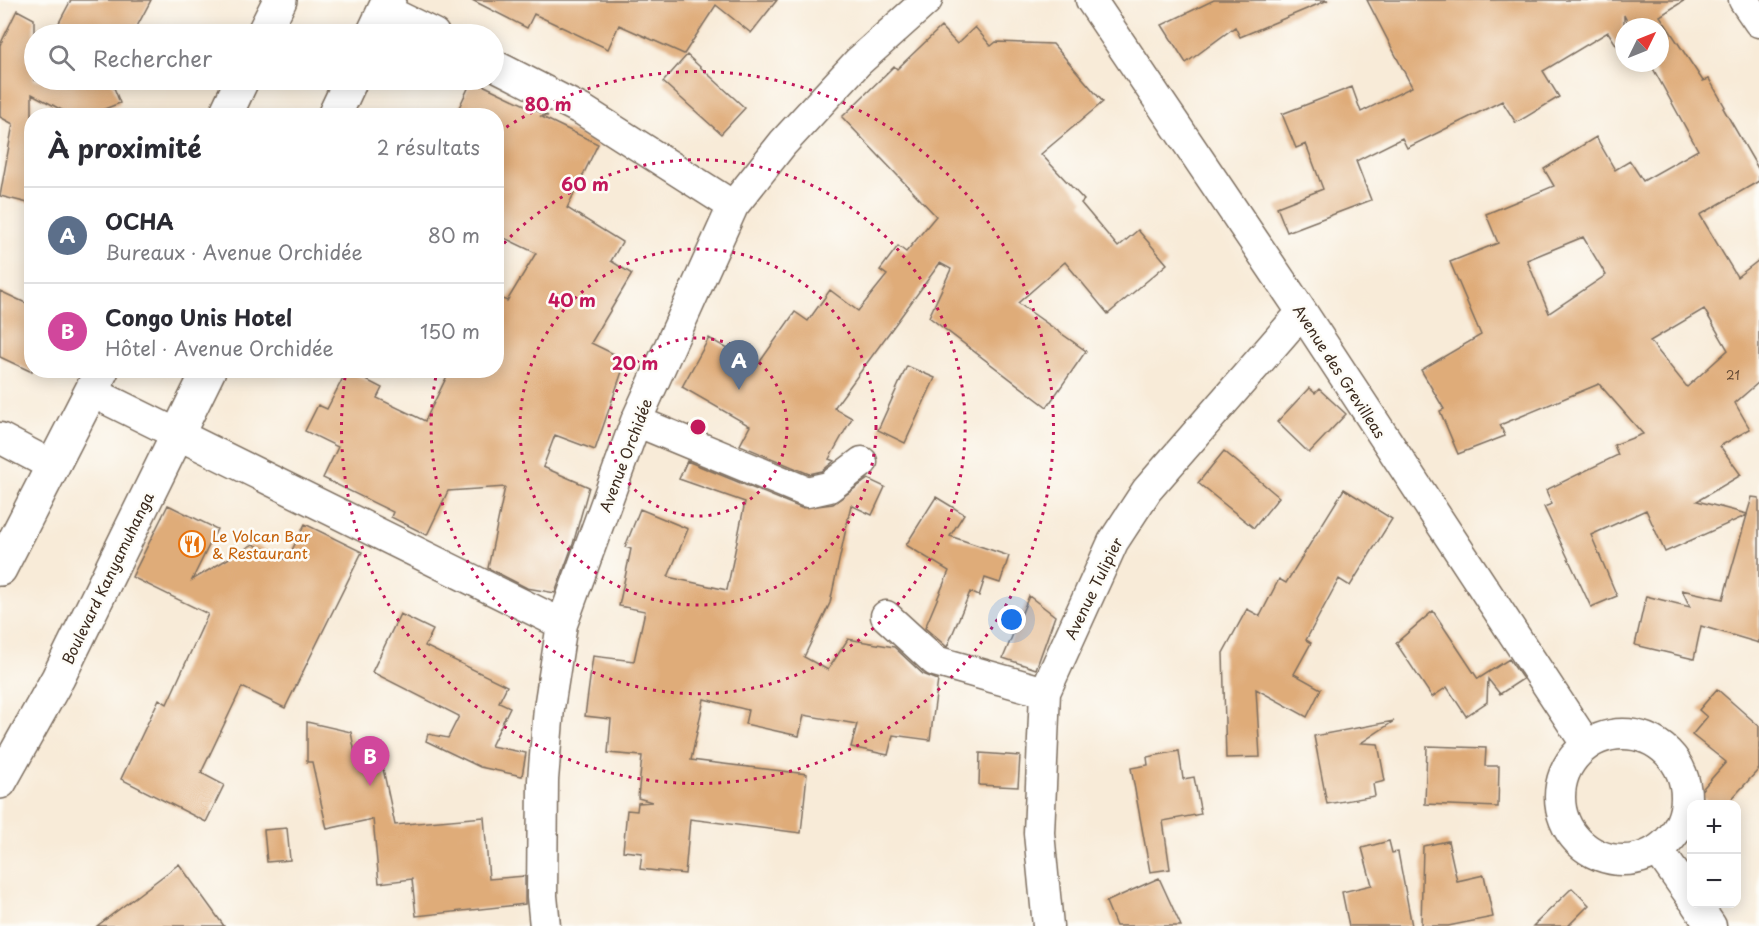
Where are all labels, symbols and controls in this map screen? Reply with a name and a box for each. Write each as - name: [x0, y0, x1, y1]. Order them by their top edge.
- north arrow: [1615, 18, 1669, 72]
- search box: [24, 24, 504, 90]
- icon: search: [45, 41, 78, 74]
- text: Rechercher: [93, 41, 212, 74]
- text: 80 m: [524, 90, 572, 117]
- text: À proximité: [48, 128, 202, 167]
- text: 2 résultats: [377, 132, 480, 162]
- text: 60 m: [561, 170, 609, 197]
- text: OCHA: [105, 204, 174, 237]
- text: A: [60, 220, 75, 250]
- text: 80 m: [428, 220, 480, 250]
- text: Bureaux · Avenue Orchidée: [105, 237, 363, 267]
- text: 40 m: [548, 286, 596, 313]
- text: Congo Unis Hotel: [105, 300, 292, 333]
- street label: Avenue des Grevilleas: [1288, 300, 1392, 443]
- text: B: [61, 316, 74, 346]
- text: 150 m: [420, 316, 480, 346]
- text: Hôtel · Avenue Orchidée: [105, 333, 334, 363]
- pin: A: [720, 340, 758, 390]
- text: 20 m: [612, 349, 658, 376]
- house number: 21: [1726, 366, 1740, 384]
- street label: Avenue Orchidée: [593, 395, 657, 515]
- centre of rings: [688, 417, 708, 437]
- street label: Boulevard Kanyamuhanga: [55, 487, 159, 668]
- place label: Le Volcan Bar & Restaurant: [212, 524, 311, 564]
- restaurant icon: Le Volcan Bar & Restaurant: [177, 529, 207, 559]
- street label: Avenue Tulipier: [1058, 533, 1128, 643]
- your location: [997, 605, 1026, 634]
- pin: B: [350, 736, 389, 786]
- map controls: [1687, 800, 1741, 908]
- button: +: [1687, 800, 1741, 854]
- button: −: [1687, 854, 1741, 908]

